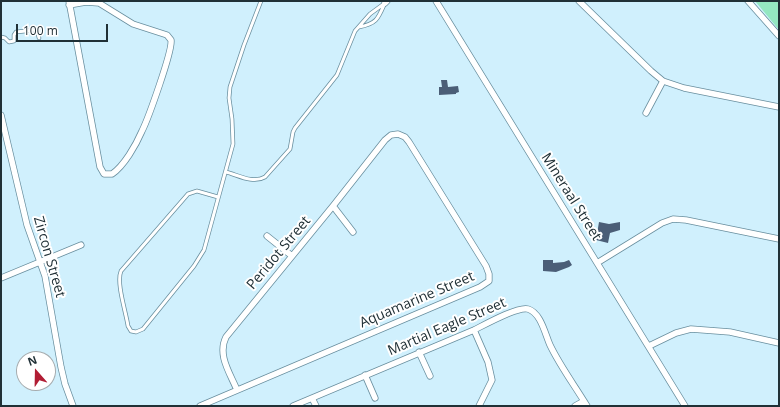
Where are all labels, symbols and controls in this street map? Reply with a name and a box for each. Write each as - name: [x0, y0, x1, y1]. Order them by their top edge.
- scale bar: [18, 16, 110, 42]
- text: 100 m: [23, 22, 58, 39]
- street label: Mineraal Street: [537, 150, 605, 244]
- street label: Peridot Street: [244, 213, 314, 293]
- street label: Zircon Street: [29, 214, 69, 300]
- street label: Aquamarine Street: [357, 268, 477, 332]
- street label: Martial Eagle Street: [385, 294, 509, 360]
- north arrow: [16, 351, 56, 391]
- text: N: [25, 352, 39, 369]

